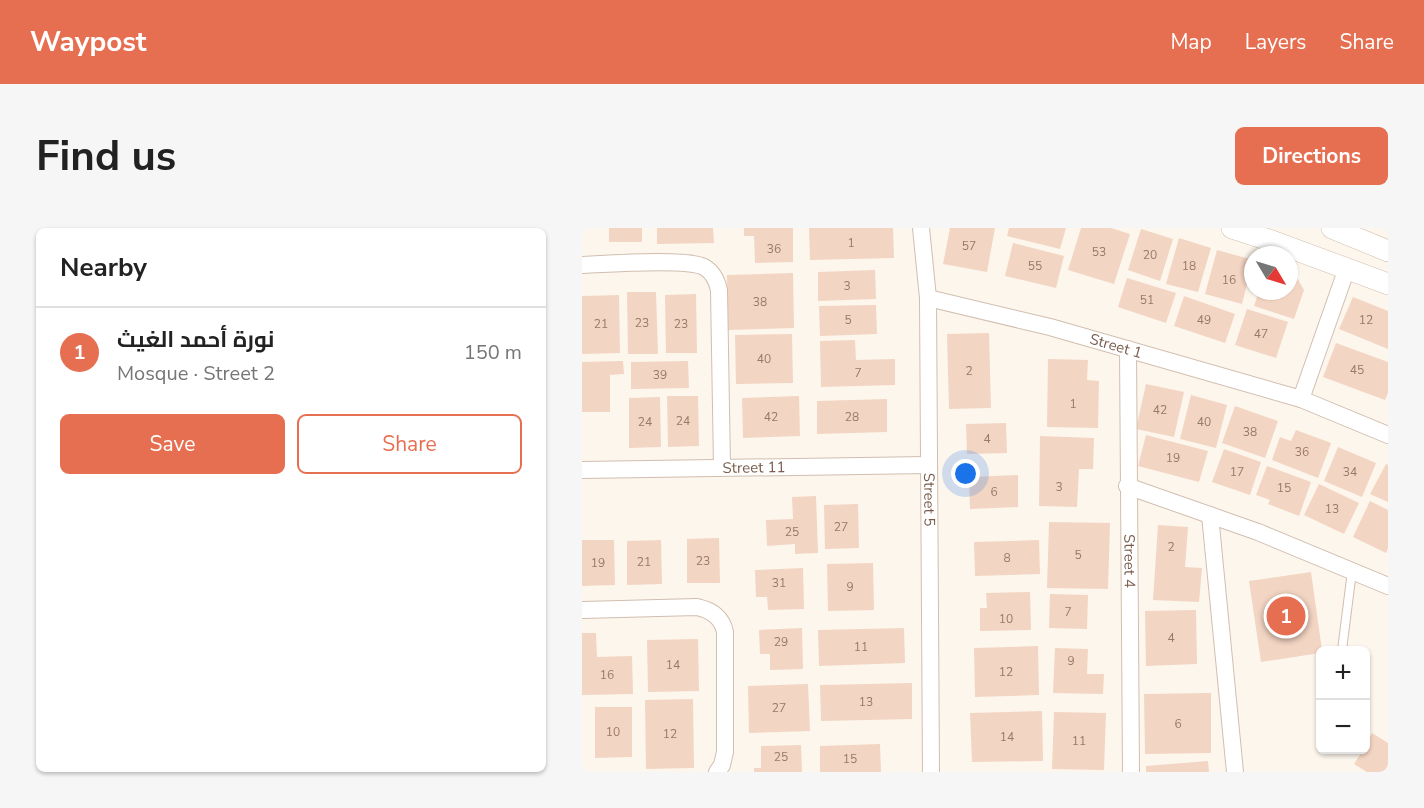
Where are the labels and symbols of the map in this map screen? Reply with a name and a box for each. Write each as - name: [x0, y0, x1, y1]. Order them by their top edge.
- house number: 1: [847, 235, 855, 251]
- house number: 57: [962, 238, 976, 254]
- house number: 36: [767, 241, 781, 257]
- house number: 53: [1092, 244, 1106, 260]
- north arrow: [1244, 246, 1298, 300]
- house number: 20: [1143, 247, 1157, 263]
- house number: 55: [1028, 258, 1042, 274]
- house number: 18: [1182, 258, 1196, 274]
- house number: 16: [1222, 272, 1236, 288]
- house number: 3: [843, 278, 851, 294]
- house number: 51: [1140, 292, 1154, 308]
- house number: 38: [753, 294, 767, 310]
- house number: 5: [844, 312, 852, 328]
- house number: 49: [1197, 312, 1211, 328]
- house number: 12: [1359, 312, 1373, 328]
- house number: 23: [635, 315, 649, 331]
- house number: 21: [594, 316, 608, 332]
- house number: 23: [674, 316, 688, 332]
- house number: 47: [1254, 326, 1268, 342]
- street label: Street 1: [1087, 329, 1145, 363]
- house number: 40: [757, 351, 771, 367]
- house number: 45: [1350, 362, 1364, 378]
- house number: 2: [965, 363, 973, 379]
- house number: 7: [854, 365, 862, 381]
- house number: 39: [653, 367, 667, 383]
- house number: 1: [1069, 396, 1077, 412]
- house number: 42: [1153, 402, 1167, 418]
- house number: 42: [764, 409, 778, 425]
- house number: 28: [845, 409, 859, 425]
- house number: 24: [676, 413, 690, 429]
- house number: 24: [638, 414, 652, 430]
- house number: 40: [1197, 414, 1211, 430]
- house number: 38: [1243, 424, 1257, 440]
- house number: 4: [983, 431, 991, 447]
- house number: 36: [1295, 444, 1309, 460]
- house number: 19: [1166, 450, 1180, 466]
- street label: Street 11: [722, 457, 786, 478]
- your location: [951, 459, 980, 488]
- house number: 17: [1230, 464, 1244, 480]
- house number: 34: [1343, 464, 1357, 480]
- street label: Street 5: [919, 473, 939, 527]
- house number: 3: [1055, 479, 1063, 495]
- house number: 15: [1277, 480, 1291, 496]
- house number: 6: [990, 484, 998, 500]
- house number: 13: [1325, 501, 1339, 517]
- house number: 27: [834, 519, 848, 535]
- house number: 25: [785, 524, 799, 540]
- street label: Street 4: [1119, 534, 1140, 588]
- house number: 2: [1167, 539, 1175, 555]
- house number: 5: [1074, 547, 1082, 563]
- house number: 8: [1003, 550, 1011, 566]
- house number: 23: [696, 553, 710, 569]
- house number: 21: [637, 554, 651, 570]
- house number: 19: [591, 555, 605, 571]
- house number: 31: [772, 575, 786, 591]
- house number: 9: [846, 579, 854, 595]
- pin: 1: [1266, 594, 1306, 638]
- house number: 7: [1064, 604, 1072, 620]
- house number: 10: [999, 611, 1013, 627]
- house number: 4: [1167, 630, 1175, 646]
- house number: 29: [774, 634, 788, 650]
- house number: 11: [854, 639, 868, 655]
- house number: 9: [1067, 653, 1075, 669]
- house number: 14: [666, 657, 680, 673]
- house number: 12: [999, 664, 1013, 680]
- house number: 16: [600, 667, 614, 683]
- house number: 13: [859, 694, 873, 710]
- house number: 27: [772, 700, 786, 716]
- house number: 6: [1174, 716, 1182, 732]
- house number: 10: [606, 724, 620, 740]
- house number: 12: [663, 726, 677, 742]
- house number: 14: [1000, 729, 1014, 745]
- house number: 11: [1072, 733, 1086, 749]
- house number: 25: [774, 749, 788, 765]
- house number: 15: [843, 751, 857, 767]

